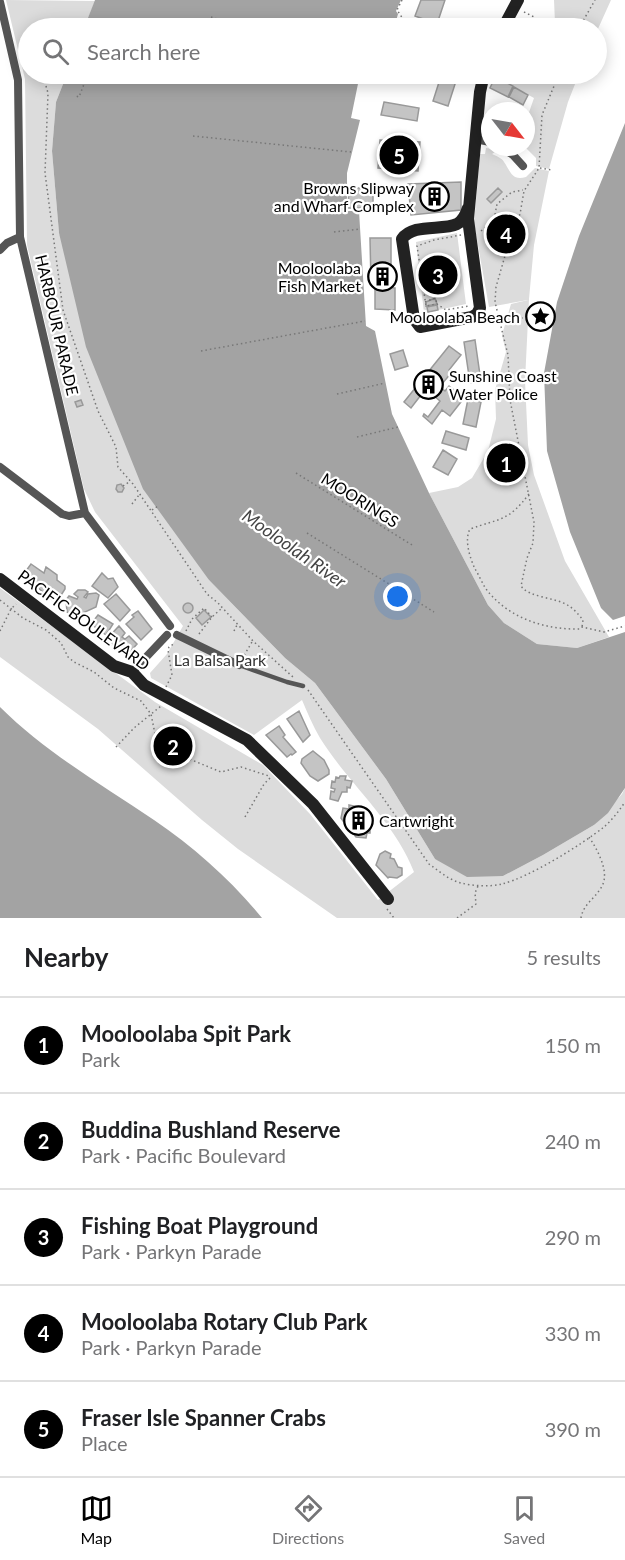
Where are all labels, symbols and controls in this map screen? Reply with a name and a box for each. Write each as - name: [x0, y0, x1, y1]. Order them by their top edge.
- search box: [18, 18, 607, 84]
- icon: search: [39, 35, 72, 68]
- text: Search here: [87, 38, 200, 65]
- north arrow: [481, 102, 535, 156]
- pin: 5: [380, 132, 418, 178]
- place label: Browns Slipway and Wharf Complex: [274, 178, 415, 215]
- building icon: Browns Slipway and Wharf Complex: [419, 181, 451, 213]
- pin: 4: [486, 212, 526, 256]
- pin: 3: [418, 252, 458, 298]
- street label: HARBOUR PARADE: [32, 253, 83, 397]
- place label: Mooloolaba Fish Market: [278, 258, 361, 295]
- building icon: Mooloolaba Fish Market: [366, 261, 398, 293]
- place icon: Mooloolaba Beach: [525, 301, 557, 333]
- place label: Mooloolaba Beach: [389, 307, 520, 326]
- place label: Sunshine Coast Water Police: [449, 366, 557, 403]
- building icon: Sunshine Coast Water Police: [412, 369, 444, 401]
- pin: 1: [486, 440, 526, 486]
- street label: MOORINGS: [318, 468, 402, 531]
- water label: Mooloolah River: [239, 504, 351, 592]
- street label: PACIFIC BOULEVARD: [15, 565, 154, 674]
- your location: [383, 582, 412, 611]
- park label: La Balsa Park: [174, 650, 267, 669]
- pin: 2: [154, 724, 192, 768]
- building icon: Cartwright: [342, 805, 374, 837]
- place label: Cartwright: [379, 811, 455, 830]
- text: Nearby: [24, 941, 109, 973]
- text: 5 results: [526, 945, 601, 969]
- text: Mooloolaba Spit Park: [81, 1020, 291, 1047]
- text: 1: [38, 1033, 49, 1057]
- text: 150 m: [545, 1033, 601, 1057]
- text: Park: [81, 1047, 120, 1071]
- text: Buddina Bushland Reserve: [81, 1116, 341, 1143]
- text: 2: [38, 1129, 49, 1153]
- text: 240 m: [545, 1129, 601, 1153]
- text: Park · Pacific Boulevard: [81, 1143, 286, 1167]
- text: Fishing Boat Playground: [81, 1212, 318, 1239]
- text: 3: [38, 1225, 49, 1249]
- text: 290 m: [545, 1225, 601, 1249]
- text: Park · Parkyn Parade: [81, 1239, 262, 1263]
- text: Mooloolaba Rotary Club Park: [81, 1308, 368, 1335]
- text: 4: [38, 1321, 49, 1345]
- text: 330 m: [545, 1321, 601, 1345]
- text: Park · Parkyn Parade: [81, 1335, 262, 1359]
- text: Fraser Isle Spanner Crabs: [81, 1404, 326, 1431]
- text: 5: [38, 1417, 49, 1441]
- text: 390 m: [545, 1417, 601, 1441]
- text: Place: [81, 1431, 128, 1455]
- tab: Map: [80, 1492, 113, 1547]
- tab: Directions: [272, 1492, 344, 1547]
- tab: Saved: [504, 1492, 545, 1547]

